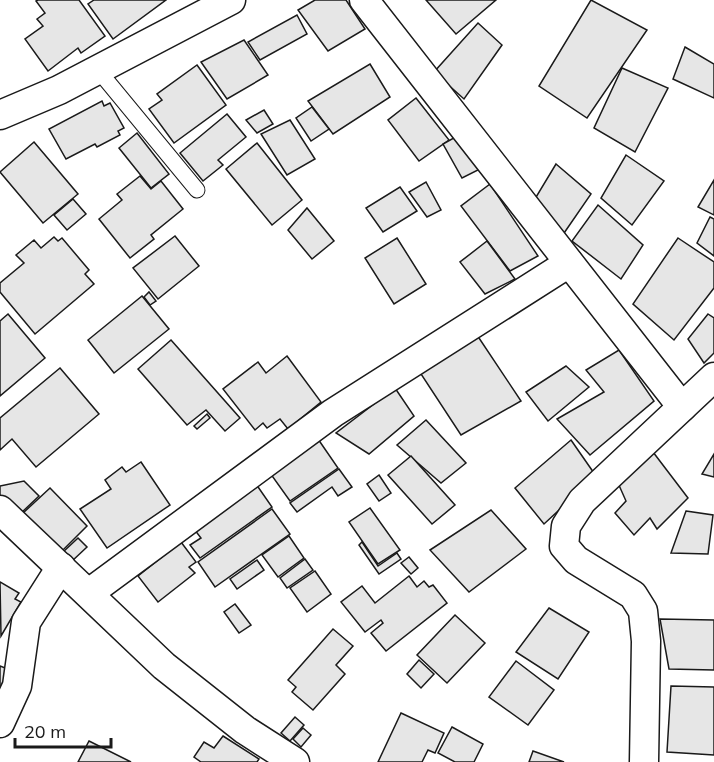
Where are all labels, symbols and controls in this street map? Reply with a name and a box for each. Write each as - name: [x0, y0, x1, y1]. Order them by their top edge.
- scale bar: [15, 711, 111, 749]
- text: 20 m: [24, 720, 66, 743]

